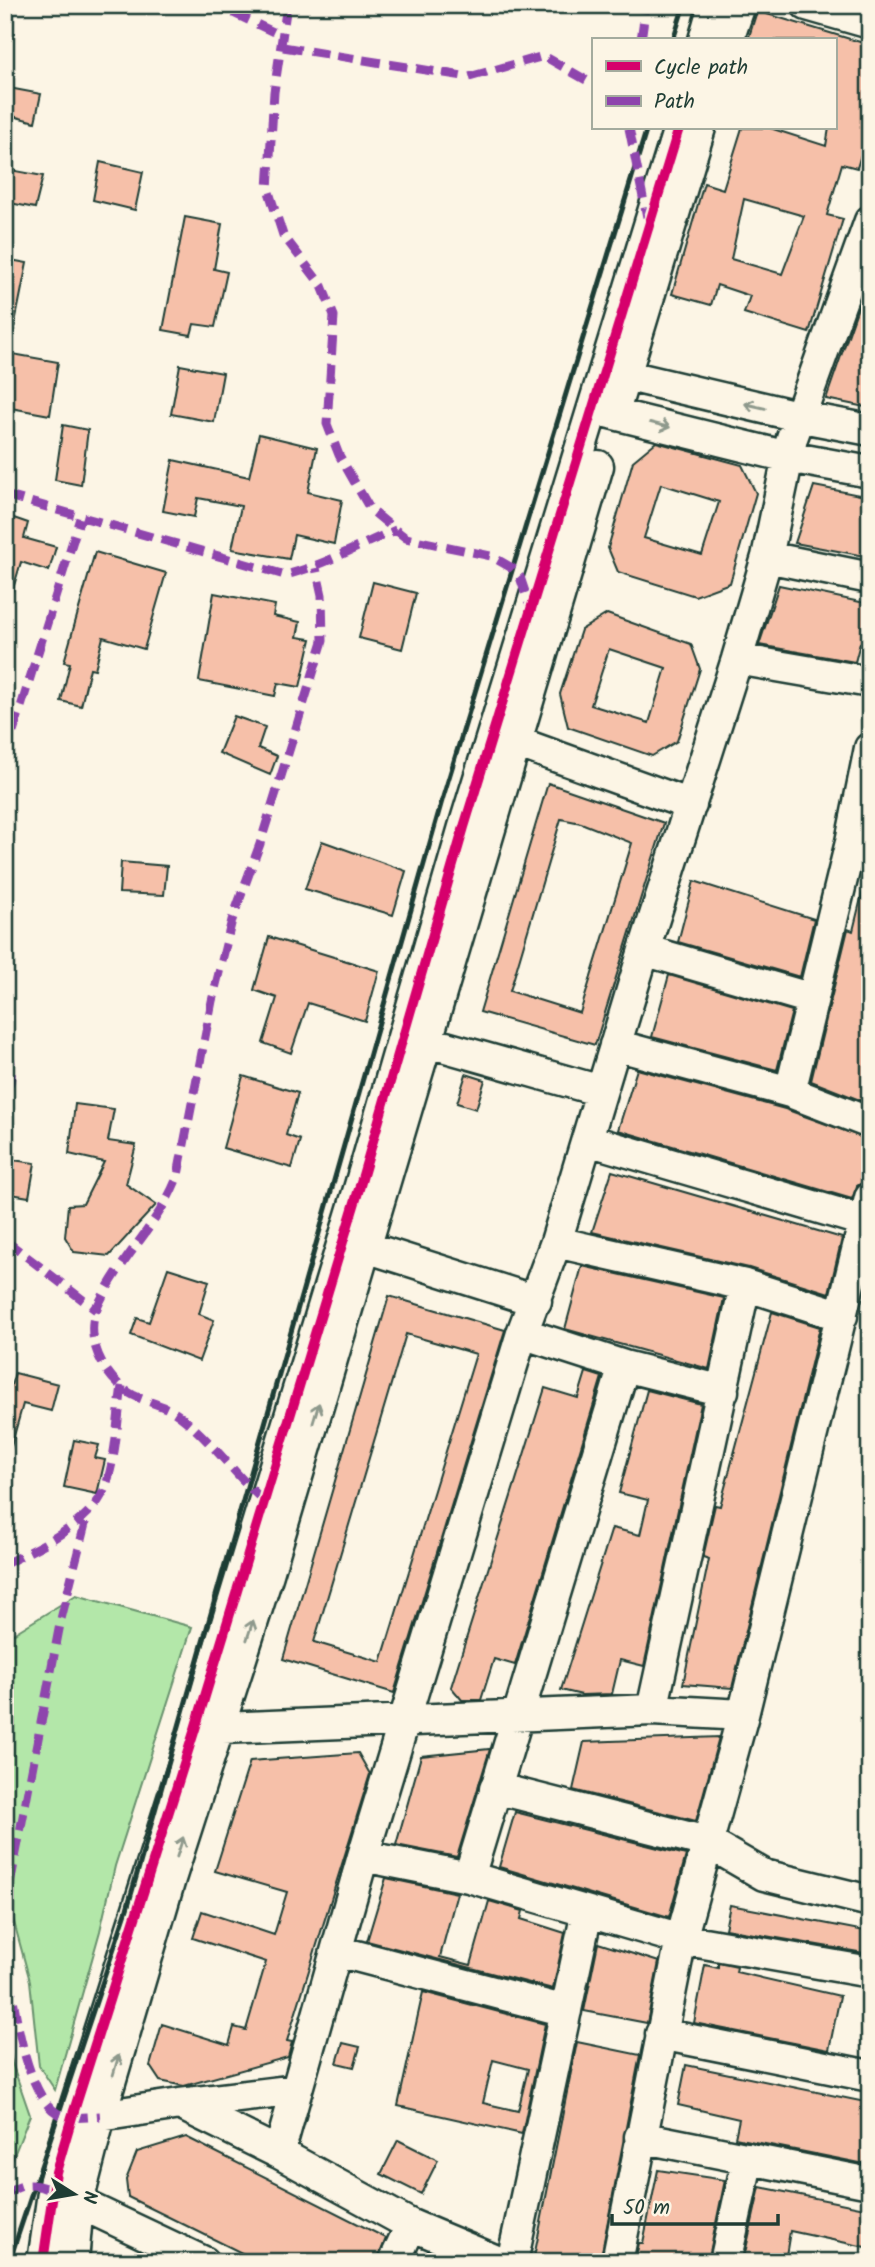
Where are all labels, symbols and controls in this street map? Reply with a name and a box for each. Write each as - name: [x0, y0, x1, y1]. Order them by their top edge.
- legend: [592, 38, 836, 130]
- text: Cycle path: [654, 52, 748, 85]
- text: Path: [654, 86, 695, 119]
- one-way arrow: [744, 399, 767, 412]
- one-way arrow: [648, 419, 671, 432]
- one-way arrow: [310, 1402, 323, 1424]
- one-way arrow: [244, 1619, 257, 1641]
- one-way arrow: [175, 1836, 187, 1858]
- one-way arrow: [111, 2054, 124, 2076]
- north arrow: [38, 2158, 108, 2228]
- scale bar: [612, 2183, 779, 2227]
- text: N: [73, 2188, 105, 2206]
- text: 50 m: [623, 2192, 670, 2225]

